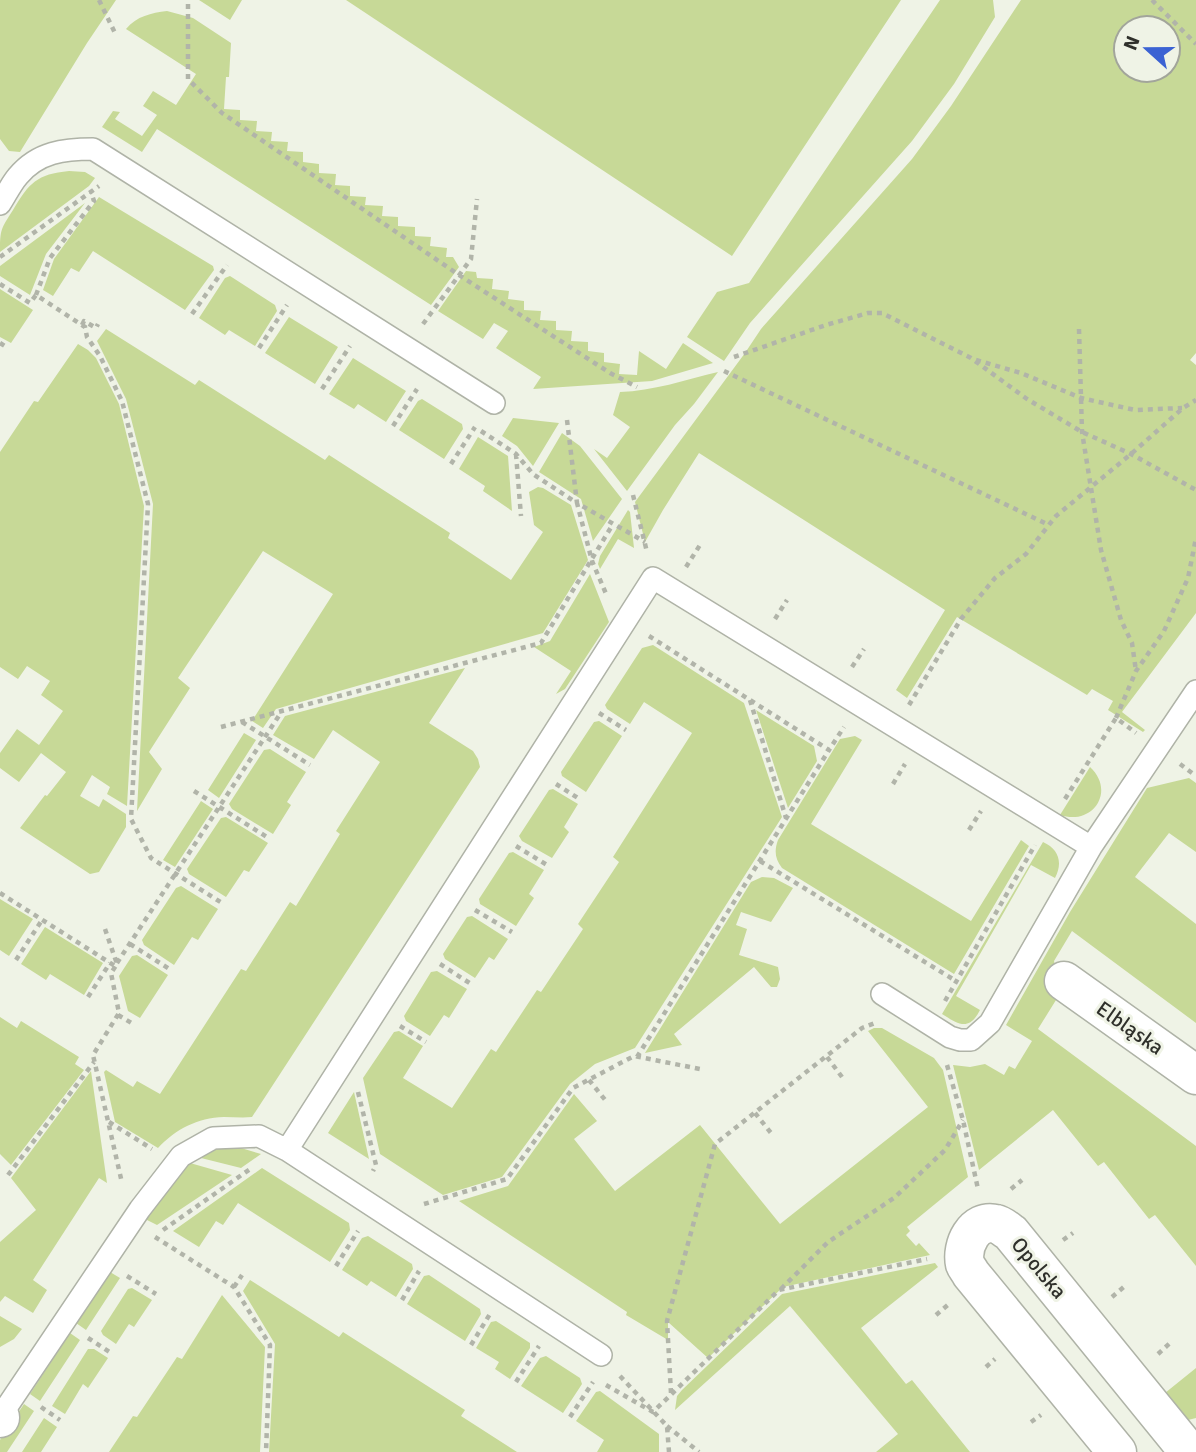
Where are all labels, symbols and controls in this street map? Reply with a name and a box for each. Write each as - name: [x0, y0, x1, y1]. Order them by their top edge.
- north arrow: [1112, 14, 1182, 84]
- text: N: [1118, 33, 1146, 54]
- street label: Elbląska: [1091, 995, 1169, 1061]
- street label: Opolska: [1006, 1232, 1072, 1304]

